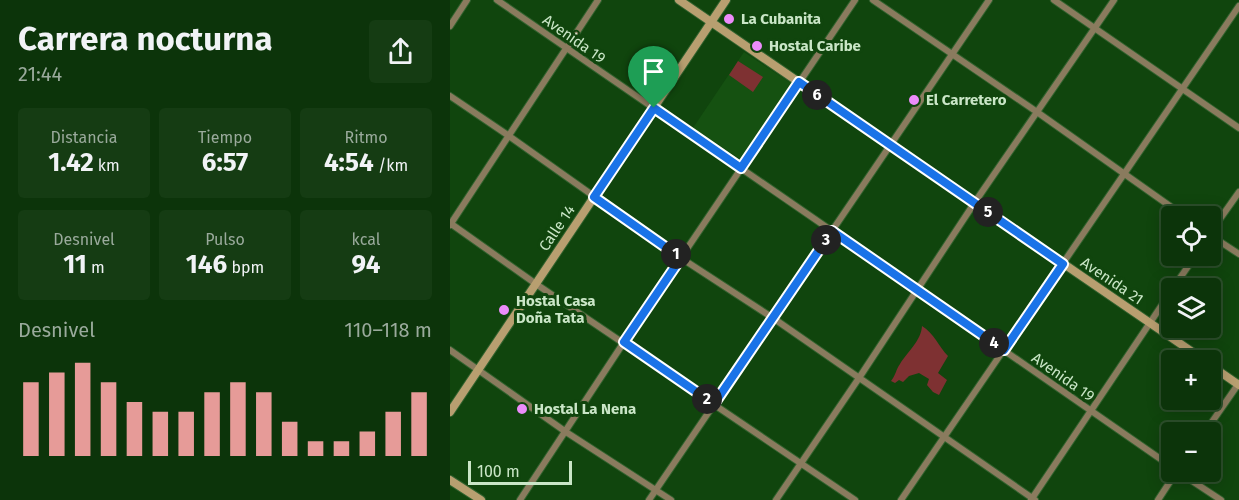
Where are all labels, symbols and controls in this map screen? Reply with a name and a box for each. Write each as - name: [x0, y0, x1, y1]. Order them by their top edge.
- place label: La Cubanita: [741, 10, 821, 28]
- street label: Avenida 19: [539, 11, 609, 67]
- marker: La Cubanita: [722, 12, 736, 26]
- text: Carrera nocturna: [18, 19, 273, 59]
- button: share: [369, 20, 432, 83]
- place label: Hostal Caribe: [769, 37, 861, 55]
- marker: Hostal Caribe: [750, 39, 764, 53]
- pin: [628, 46, 679, 108]
- icon: arrive: [637, 55, 670, 88]
- text: 21:44: [18, 62, 62, 86]
- pin: 6: [802, 80, 832, 110]
- text: 6: [812, 85, 822, 104]
- place label: El Carretero: [926, 91, 1007, 109]
- marker: El Carretero: [907, 93, 921, 107]
- text: Distancia: [51, 128, 117, 147]
- text: Tiempo: [198, 128, 252, 147]
- text: Ritmo: [344, 128, 388, 147]
- text: 1.42: [48, 147, 94, 178]
- text: 6:57: [202, 147, 248, 178]
- text: 4:54: [324, 147, 374, 178]
- text: km: [94, 156, 120, 175]
- text: /km: [374, 156, 408, 175]
- pin: 5: [973, 197, 1003, 227]
- street label: Calle 14: [535, 202, 579, 254]
- text: 5: [984, 202, 992, 221]
- map controls: [1161, 206, 1221, 482]
- button: locate: [1161, 206, 1221, 266]
- pin: 3: [811, 225, 841, 255]
- text: Desnivel: [53, 230, 115, 249]
- text: Pulso: [205, 230, 245, 249]
- text: kcal: [352, 230, 380, 249]
- text: 3: [822, 230, 830, 249]
- pin: 1: [661, 239, 691, 269]
- text: 1: [672, 244, 680, 263]
- text: 11: [63, 249, 87, 280]
- text: 146: [186, 249, 227, 280]
- text: 94: [352, 249, 381, 280]
- street label: Avenida 21: [1077, 253, 1147, 309]
- text: m: [87, 258, 105, 277]
- text: bpm: [227, 258, 264, 277]
- button: layers: [1161, 278, 1221, 338]
- place label: Hostal Casa Doña Tata: [516, 292, 596, 327]
- marker: Hostal Casa Doña Tata: [497, 303, 511, 317]
- text: Desnivel: [18, 318, 95, 342]
- text: 110–118 m: [344, 318, 432, 342]
- pin: 4: [979, 328, 1009, 358]
- text: 4: [989, 333, 999, 352]
- street label: Avenida 19: [1028, 349, 1098, 405]
- button: +: [1161, 350, 1221, 410]
- pin: 2: [692, 384, 722, 414]
- text: 2: [703, 389, 711, 408]
- place label: Hostal La Nena: [534, 400, 636, 418]
- marker: Hostal La Nena: [515, 402, 529, 416]
- button: −: [1161, 422, 1221, 482]
- scale bar: [468, 458, 572, 486]
- text: 100 m: [477, 462, 520, 481]

